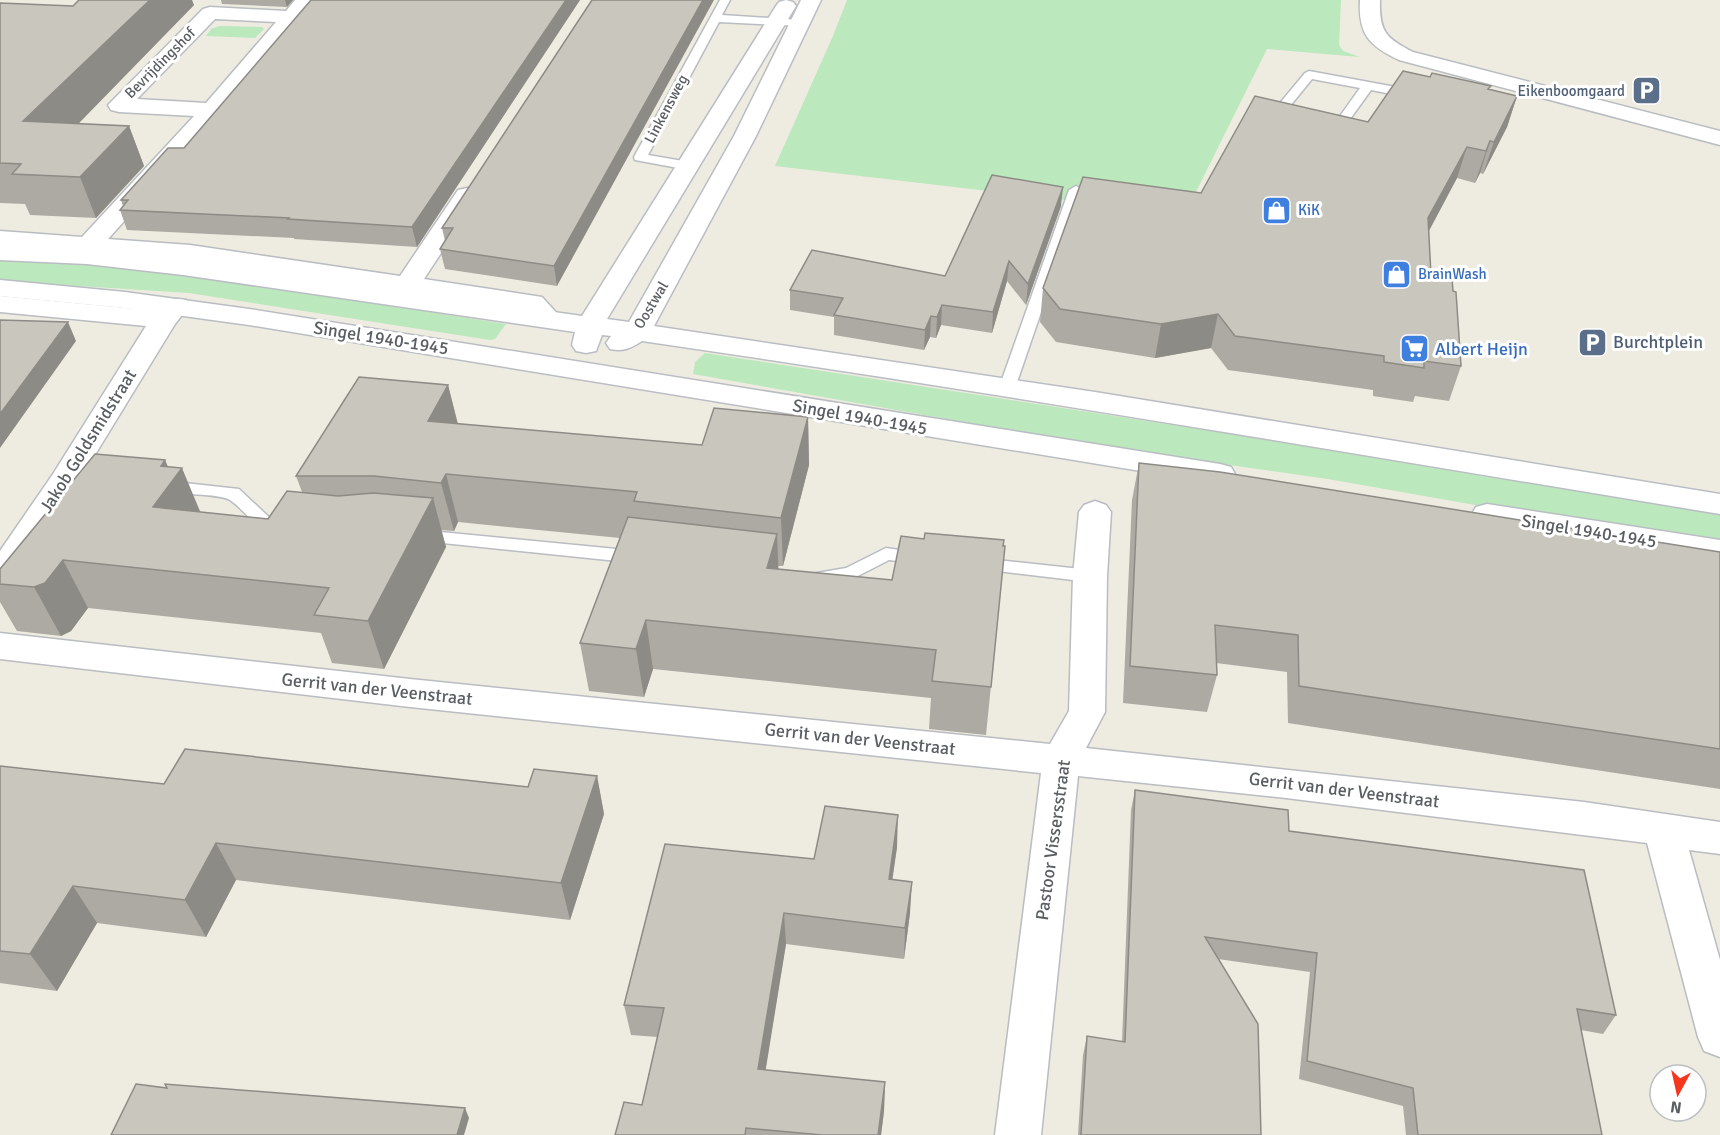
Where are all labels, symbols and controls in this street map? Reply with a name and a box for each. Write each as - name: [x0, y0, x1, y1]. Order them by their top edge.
- street label: Bevrijdingshof: [121, 23, 200, 102]
- street label: Linkensweg: [640, 71, 692, 146]
- parking icon: Eikenboomgaard: [1630, 75, 1662, 107]
- place label: Eikenboomgaard: [1518, 82, 1625, 100]
- shop icon: KiK: [1261, 194, 1293, 226]
- place label: KiK: [1298, 201, 1320, 219]
- shop icon: BrainWash: [1381, 258, 1413, 290]
- place label: BrainWash: [1418, 265, 1487, 283]
- street label: Oostwal: [630, 278, 672, 332]
- street label: Singel 1940-1945: [312, 316, 450, 360]
- parking icon: Burchtplein: [1576, 326, 1608, 358]
- place label: Burchtplein: [1613, 331, 1703, 353]
- supermarket icon: Albert Heijn: [1398, 333, 1430, 365]
- place label: Albert Heijn: [1435, 338, 1528, 360]
- street label: Jakob Goldsmidstraat: [35, 365, 141, 517]
- street label: Singel 1940-1945: [791, 394, 929, 440]
- street label: Singel 1940-1945: [1520, 509, 1658, 553]
- street label: Gerrit van der Veenstraat: [281, 668, 473, 710]
- street label: Gerrit van der Veenstraat: [764, 718, 956, 760]
- street label: Pastoor Vissersstraat: [1031, 758, 1075, 922]
- street label: Gerrit van der Veenstraat: [1248, 767, 1440, 813]
- north arrow: [1648, 1063, 1708, 1123]
- text: N: [1669, 1096, 1683, 1118]

